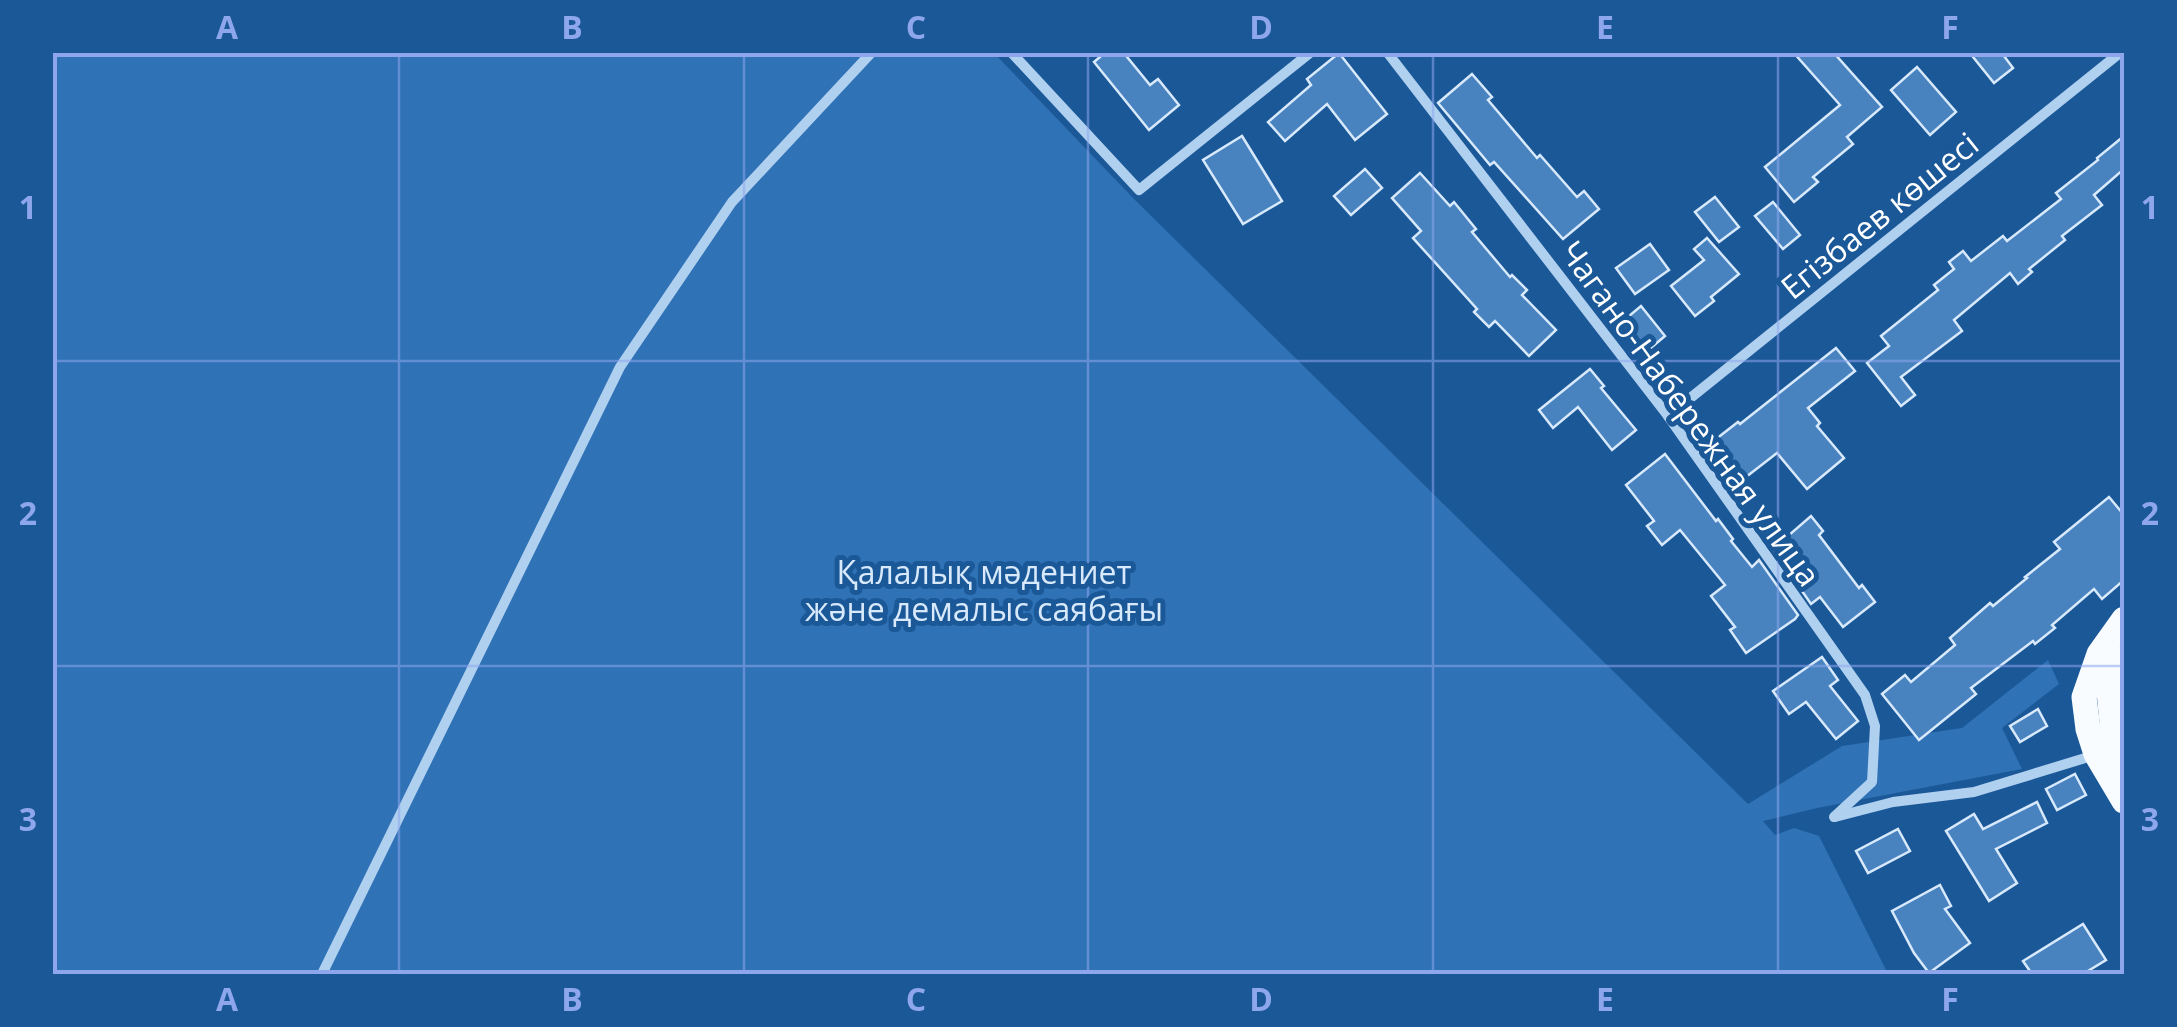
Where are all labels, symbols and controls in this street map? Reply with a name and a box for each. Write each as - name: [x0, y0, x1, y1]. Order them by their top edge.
- text: A: [216, 5, 239, 48]
- text: B: [561, 5, 583, 48]
- text: C: [906, 5, 926, 48]
- text: D: [1249, 5, 1273, 48]
- text: E: [1596, 5, 1614, 48]
- text: F: [1941, 5, 1959, 48]
- street label: Егізбаев көшесі: [1771, 122, 1987, 308]
- text: 1: [19, 185, 37, 228]
- text: 1: [2141, 185, 2159, 228]
- street label: Чагано-Набережная улица: [1551, 232, 1831, 594]
- text: 2: [19, 491, 37, 534]
- text: 2: [2141, 491, 2159, 534]
- park label: Қалалық мәдениет және демалыс саябағы: [805, 550, 1163, 630]
- text: 3: [19, 797, 37, 840]
- text: 3: [2141, 797, 2159, 840]
- text: A: [216, 977, 239, 1020]
- text: B: [561, 977, 583, 1020]
- text: C: [906, 977, 926, 1020]
- text: D: [1249, 977, 1273, 1020]
- text: E: [1596, 977, 1614, 1020]
- text: F: [1941, 977, 1959, 1020]

